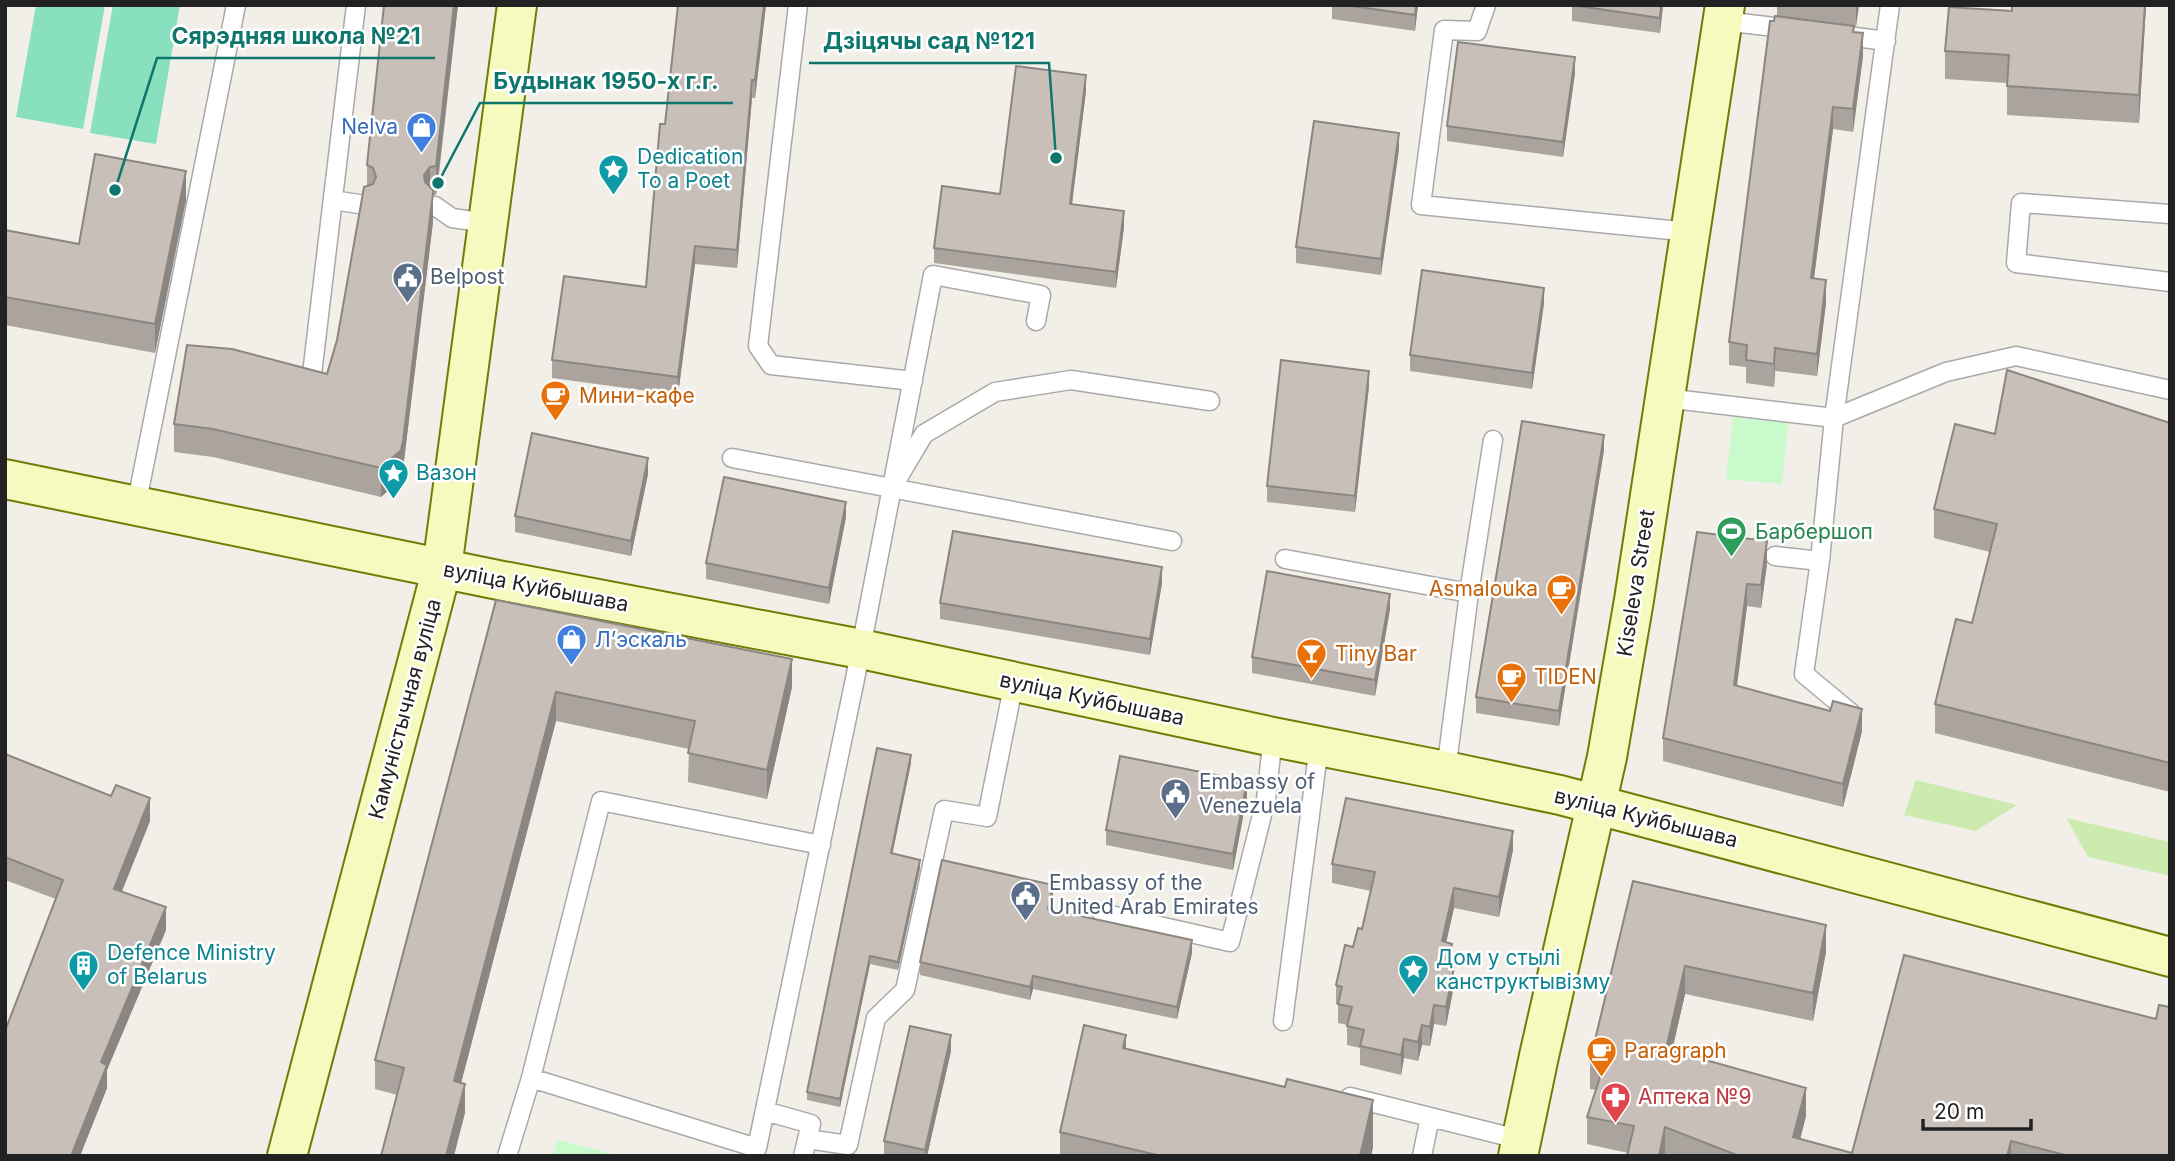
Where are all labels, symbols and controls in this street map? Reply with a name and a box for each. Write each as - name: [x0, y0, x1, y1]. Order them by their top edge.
- callout: Сярэдняя школа №21: [157, 14, 435, 58]
- callout: Дзіцячы сад №121: [809, 19, 1049, 63]
- text: Сярэдняя школа №21: [171, 22, 421, 50]
- text: Дзіцячы сад №121: [823, 27, 1035, 55]
- callout: Будынак 1950-х г.г.: [480, 59, 733, 103]
- text: Будынак 1950-х г.г.: [493, 67, 719, 95]
- shop icon: Nelva: [404, 110, 438, 154]
- place label: Nelva: [341, 114, 398, 139]
- place label: Dedication To a Poet: [637, 144, 743, 193]
- place icon: Dedication To a Poet: [597, 152, 631, 196]
- public building icon: Belpost: [390, 260, 424, 304]
- place label: Belpost: [430, 264, 505, 289]
- cafe icon: Мини-кафе: [539, 379, 573, 423]
- place label: Мини-кафе: [579, 383, 695, 408]
- place icon: Вазон: [376, 456, 410, 500]
- place label: Вазон: [416, 460, 477, 485]
- street label: Kiseleva Street: [1612, 508, 1659, 658]
- sports icon: Барбершоп: [1715, 515, 1749, 559]
- place label: Барбершоп: [1755, 519, 1873, 544]
- street label: вуліца Куйбышава: [441, 556, 631, 617]
- cafe icon: Asmalouka: [1544, 572, 1578, 616]
- place label: Asmalouka: [1429, 576, 1538, 601]
- street label: Камуністычная вуліца: [363, 596, 446, 822]
- shop icon: Лʼэскаль: [555, 623, 589, 667]
- place label: Лʼэскаль: [595, 627, 687, 652]
- bar icon: Tiny Bar: [1295, 637, 1329, 681]
- place label: Tiny Bar: [1335, 641, 1417, 666]
- cafe icon: TIDEN: [1494, 660, 1528, 704]
- place label: TIDEN: [1534, 664, 1597, 689]
- street label: вуліца Куйбышава: [997, 667, 1187, 730]
- place label: Embassy of Venezuela: [1199, 769, 1315, 818]
- public building icon: Embassy of Venezuela: [1159, 777, 1193, 821]
- street label: вуліца Куйбышава: [1552, 783, 1740, 852]
- place label: Embassy of the United Arab Emirates: [1049, 870, 1259, 919]
- public building icon: Embassy of the United Arab Emirates: [1009, 878, 1043, 922]
- place label: Defence Ministry of Belarus: [107, 940, 276, 989]
- place label: Дом у стылі канструктывізму: [1436, 945, 1610, 994]
- building icon: Defence Ministry of Belarus: [67, 948, 101, 992]
- place icon: Дом у стылі канструктывізму: [1396, 953, 1430, 997]
- cafe icon: Paragraph: [1584, 1034, 1618, 1078]
- place label: Paragraph: [1624, 1038, 1727, 1063]
- pharmacy icon: Аптека №9: [1598, 1080, 1632, 1124]
- place label: Аптека №9: [1638, 1084, 1752, 1109]
- scale bar: [1923, 1088, 2032, 1132]
- text: 20 m: [1934, 1099, 1984, 1124]

